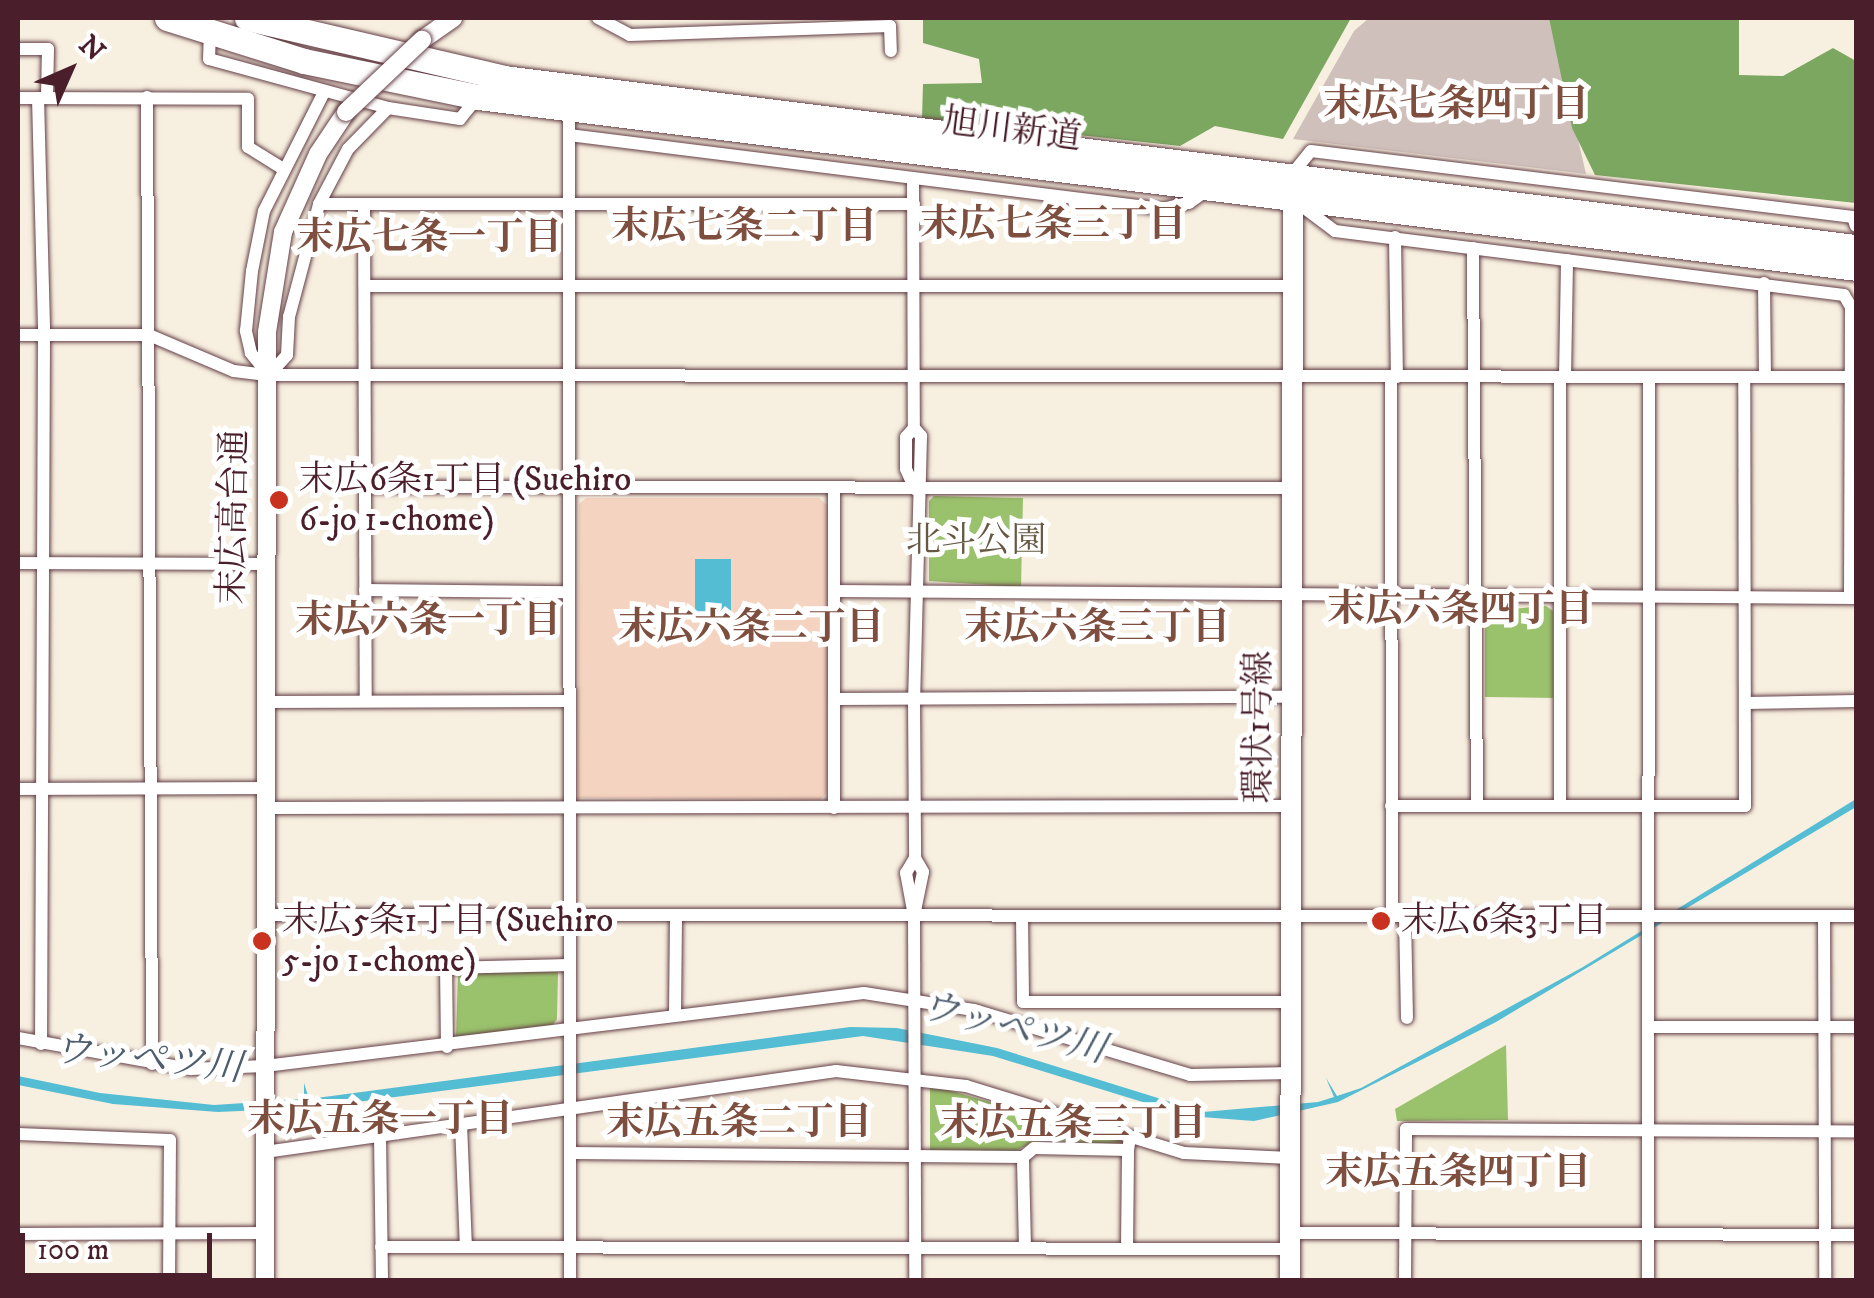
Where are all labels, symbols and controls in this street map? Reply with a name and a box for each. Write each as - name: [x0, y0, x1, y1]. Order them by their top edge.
- north arrow: [20, 20, 120, 120]
- text: N: [71, 28, 112, 69]
- district label: 末広七条四丁目: [1323, 83, 1589, 129]
- street label: 旭川新道: [940, 101, 1084, 159]
- district label: 末広七条三丁目: [920, 203, 1186, 249]
- district label: 末広七条二丁目: [611, 205, 877, 251]
- district label: 末広七条一丁目: [296, 216, 562, 262]
- street label: 末広高台通: [211, 429, 257, 605]
- place label: 末広6条1丁目 (Suehiro 6-jo 1-chome): [299, 459, 631, 541]
- marker: 末広6条1丁目 (Suehiro 6-jo 1-chome): [268, 489, 290, 511]
- park label: 北斗公園: [906, 520, 1046, 562]
- district label: 末広六条四丁目: [1327, 588, 1593, 634]
- district label: 末広六条一丁目: [295, 599, 561, 645]
- district label: 末広六条二丁目: [618, 606, 884, 652]
- district label: 末広六条三丁目: [964, 606, 1230, 652]
- street label: 環状1号線: [1238, 651, 1280, 803]
- place label: 末広5条1丁目 (Suehiro 5-jo 1-chome): [282, 900, 613, 982]
- place label: 末広6条3丁目: [1401, 900, 1607, 942]
- marker: 末広6条3丁目: [1370, 910, 1392, 932]
- marker: 末広5条1丁目 (Suehiro 5-jo 1-chome): [251, 930, 273, 952]
- water label: ウッペツ川: [915, 984, 1111, 1074]
- water label: ウッペツ川: [51, 1027, 245, 1093]
- district label: 末広五条一丁目: [247, 1098, 513, 1144]
- district label: 末広五条二丁目: [606, 1101, 872, 1147]
- district label: 末広五条三丁目: [940, 1102, 1206, 1148]
- district label: 末広五条四丁目: [1325, 1151, 1591, 1197]
- scale bar: [25, 1213, 218, 1275]
- text: 100 m: [37, 1232, 109, 1269]

